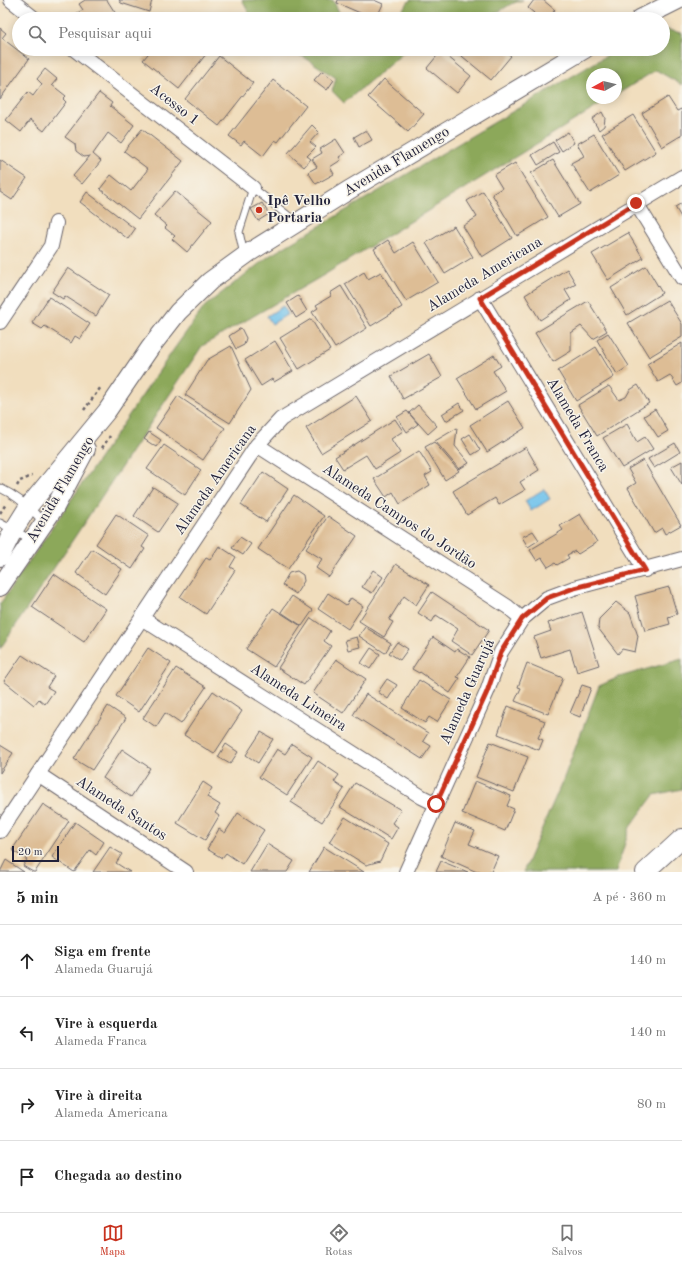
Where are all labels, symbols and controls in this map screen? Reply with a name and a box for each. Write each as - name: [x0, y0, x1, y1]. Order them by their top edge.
- search box: [12, 12, 670, 56]
- icon: search: [26, 23, 48, 45]
- text: Pesquisar aqui: [58, 27, 152, 42]
- north arrow: [586, 68, 622, 104]
- street label: Acesso 1: [146, 81, 202, 129]
- street label: Avenida Flamengo: [342, 125, 452, 199]
- place label: Ipê Velho Portaria: [267, 194, 331, 226]
- route end: [627, 194, 645, 212]
- marker: Ipê Velho Portaria: [254, 205, 264, 215]
- street label: Alameda Americana: [425, 235, 546, 315]
- street label: Alameda Franca: [543, 375, 611, 475]
- street label: Alameda Americana: [172, 422, 260, 538]
- street label: Avenida Flamengo: [24, 434, 98, 546]
- street label: Alameda Campos do Jordão: [319, 462, 479, 572]
- street label: Alameda Guarujá: [438, 636, 498, 747]
- street label: Alameda Limeira: [247, 661, 349, 735]
- street label: Alameda Santos: [73, 774, 169, 844]
- route start: [427, 795, 445, 813]
- scale bar: [12, 844, 59, 863]
- text: 20 m: [18, 847, 43, 858]
- text: 5 min: [16, 890, 59, 907]
- text: A pé · 360 m: [592, 891, 666, 904]
- text: Siga em frente: [54, 945, 151, 960]
- icon: ahead: [16, 950, 38, 972]
- text: 140 m: [629, 954, 666, 967]
- text: Alameda Guarujá: [54, 963, 153, 976]
- text: Vire à esquerda: [54, 1017, 158, 1032]
- icon: left: [16, 1022, 38, 1044]
- text: 140 m: [629, 1026, 666, 1039]
- text: Alameda Franca: [54, 1035, 147, 1048]
- text: Vire à direita: [54, 1089, 142, 1104]
- icon: right: [16, 1094, 38, 1116]
- text: 80 m: [637, 1098, 666, 1111]
- text: Alameda Americana: [54, 1107, 168, 1120]
- icon: arrive: [16, 1166, 38, 1188]
- text: Chegada ao destino: [54, 1169, 182, 1184]
- tab: Mapa: [100, 1222, 125, 1260]
- tab: Rotas: [325, 1222, 352, 1260]
- tab: Salvos: [552, 1222, 582, 1260]

